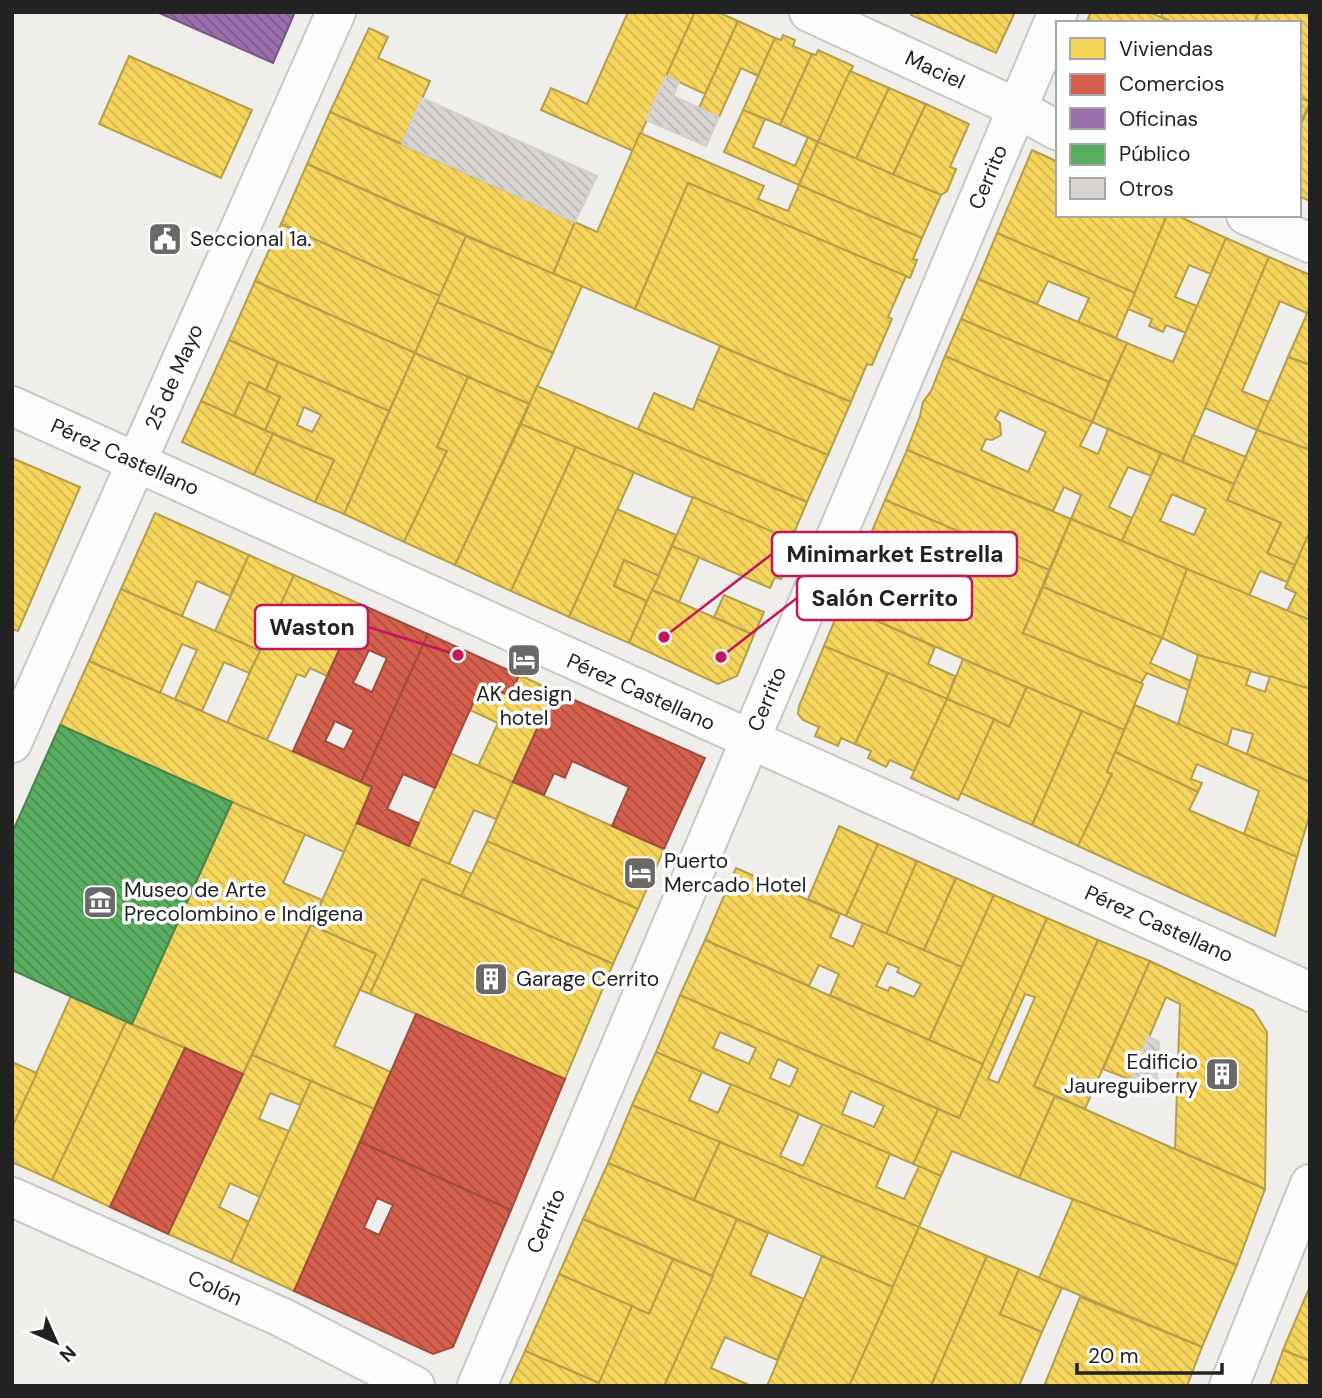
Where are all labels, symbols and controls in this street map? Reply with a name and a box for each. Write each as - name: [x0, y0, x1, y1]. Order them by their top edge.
- legend: [1056, 21, 1301, 217]
- text: Viviendas: [1119, 35, 1213, 63]
- street label: Maciel: [901, 44, 969, 96]
- text: Comercios: [1119, 70, 1225, 98]
- text: Oficinas: [1119, 105, 1198, 133]
- street label: Cerrito: [962, 140, 1014, 214]
- text: Público: [1119, 140, 1191, 168]
- text: Otros: [1119, 175, 1174, 203]
- public building icon: Seccional 1a.: [146, 220, 184, 258]
- place label: Seccional 1a.: [190, 225, 312, 253]
- street label: 25 de Mayo: [138, 320, 210, 434]
- street label: Pérez Castellano: [46, 412, 204, 502]
- callout: Minimarket Estrella: [772, 532, 1017, 576]
- text: Minimarket Estrella: [786, 539, 1004, 569]
- callout: Salón Cerrito: [797, 576, 972, 620]
- text: Salón Cerrito: [812, 583, 958, 613]
- callout: Waston: [255, 605, 368, 649]
- text: Waston: [269, 612, 355, 642]
- hotel icon: AK design hotel: [505, 641, 543, 679]
- street label: Pérez Castellano: [562, 647, 720, 737]
- street label: Cerrito: [741, 662, 793, 736]
- place label: AK design hotel: [476, 680, 572, 732]
- place label: Puerto Mercado Hotel: [664, 847, 806, 899]
- hotel icon: Puerto Mercado Hotel: [621, 854, 659, 892]
- place label: Museo de Arte Precolombino e Indígena: [124, 876, 363, 928]
- street label: Pérez Castellano: [1080, 879, 1238, 969]
- museum icon: Museo de Arte Precolombino e Indígena: [81, 883, 119, 921]
- building icon: Garage Cerrito: [472, 960, 510, 998]
- place label: Garage Cerrito: [516, 965, 659, 993]
- place label: Edificio Jaureguiberry: [1064, 1048, 1198, 1100]
- building icon: Edificio Jaureguiberry: [1203, 1055, 1241, 1093]
- street label: Cerrito: [520, 1184, 572, 1258]
- street label: Colón: [183, 1264, 247, 1312]
- north arrow: [21, 1307, 91, 1377]
- scale bar: [1077, 1332, 1222, 1376]
- text: N: [54, 1340, 81, 1367]
- text: 20 m: [1088, 1342, 1139, 1370]

